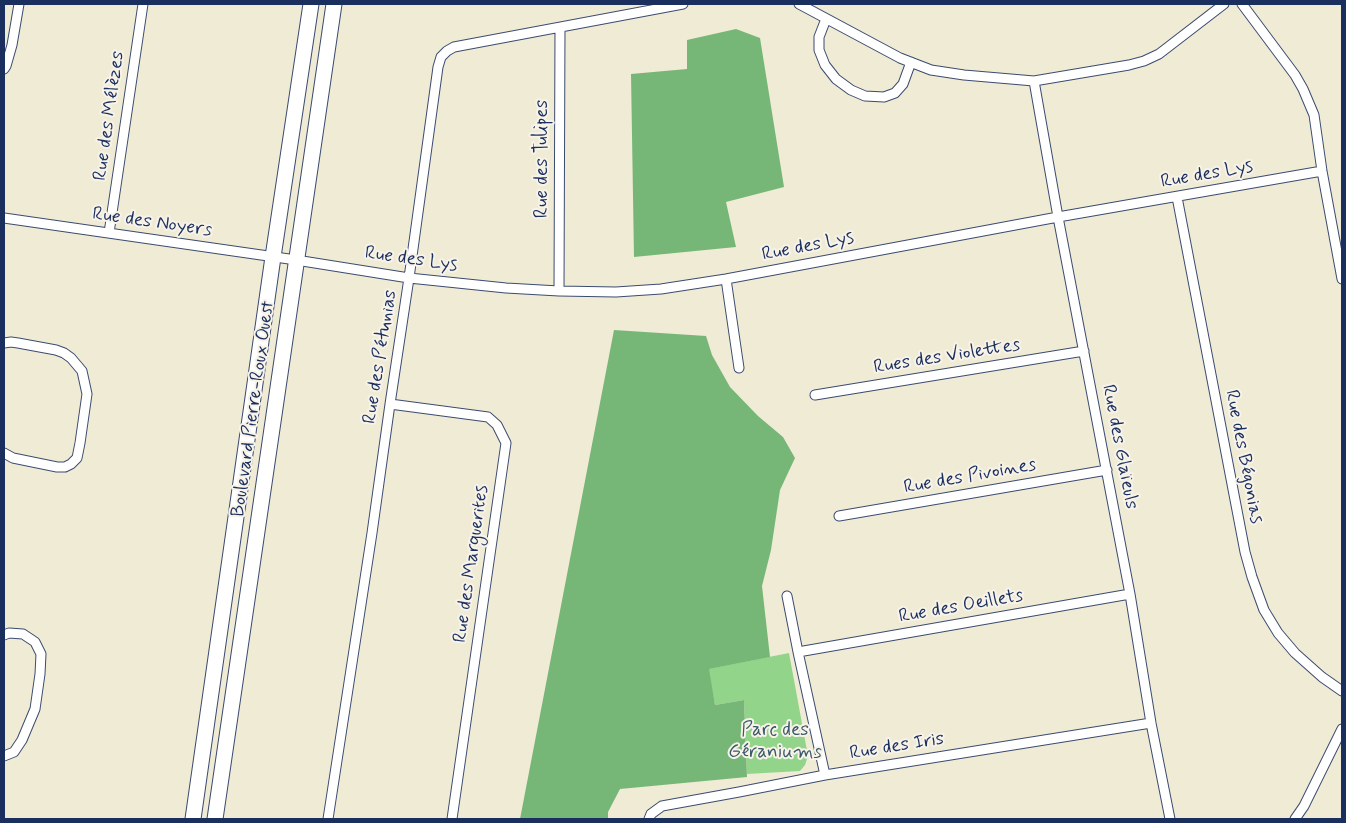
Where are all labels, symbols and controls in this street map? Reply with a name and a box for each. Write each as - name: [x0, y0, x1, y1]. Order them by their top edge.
- street label: Rue des Mélèzes: [90, 50, 130, 182]
- street label: Rue des Tulipes: [532, 100, 554, 218]
- street label: Rue des Lys: [1159, 156, 1255, 194]
- street label: Rue des Noyers: [91, 203, 213, 243]
- street label: Rue des Lys: [760, 227, 856, 267]
- street label: Rue des Lys: [363, 242, 459, 278]
- street label: Rue des Pétunias: [359, 288, 403, 426]
- street label: Boulevard Pierre-Roux Ouest: [228, 300, 280, 518]
- street label: Rues des Violettes: [872, 334, 1022, 380]
- street label: Rue des Glaïeuls: [1096, 383, 1142, 511]
- street label: Rue des Bégonias: [1219, 388, 1267, 526]
- street label: Rue des Pivoines: [902, 454, 1038, 500]
- street label: Rue des Marguerites: [450, 484, 494, 644]
- street label: Rue des Oeillets: [897, 585, 1025, 629]
- park label: Parc des Géraniums: [728, 720, 822, 764]
- street label: Rue des Iris: [848, 728, 946, 766]

